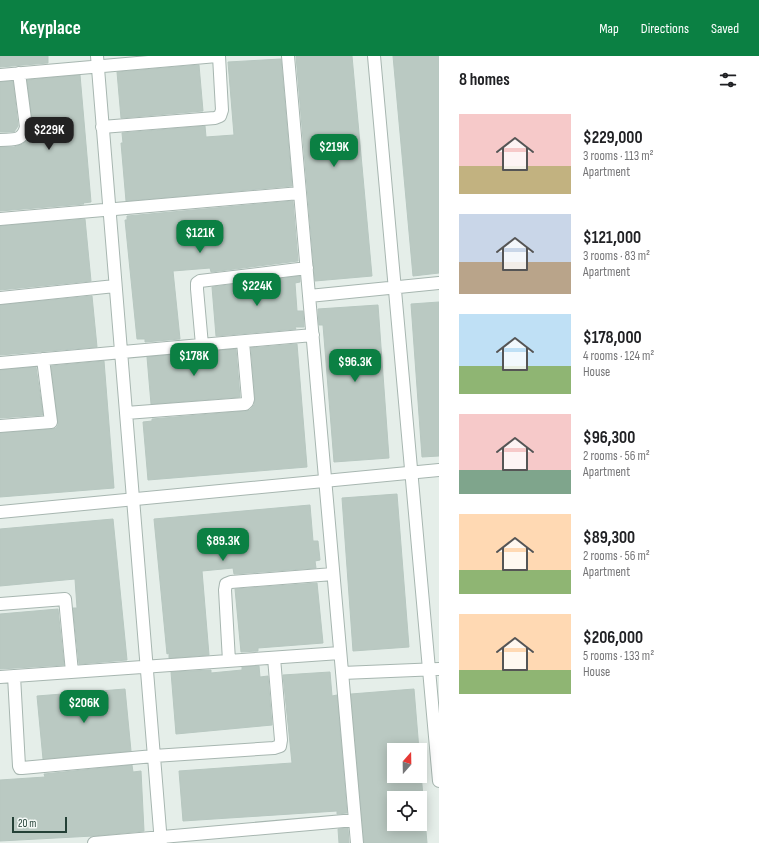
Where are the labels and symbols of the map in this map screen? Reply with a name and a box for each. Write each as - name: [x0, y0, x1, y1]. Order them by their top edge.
- pin: $229K: [21, 117, 77, 151]
- pin: $219K: [306, 134, 362, 168]
- pin: $121K: [172, 220, 228, 254]
- pin: $224K: [229, 273, 285, 307]
- pin: $178K: [166, 343, 222, 377]
- pin: $96.3K: [322, 349, 388, 383]
- pin: $89.3K: [190, 528, 256, 562]
- pin: $206K: [56, 690, 112, 724]
- north arrow: [387, 743, 427, 783]
- scale bar: [12, 815, 67, 834]

